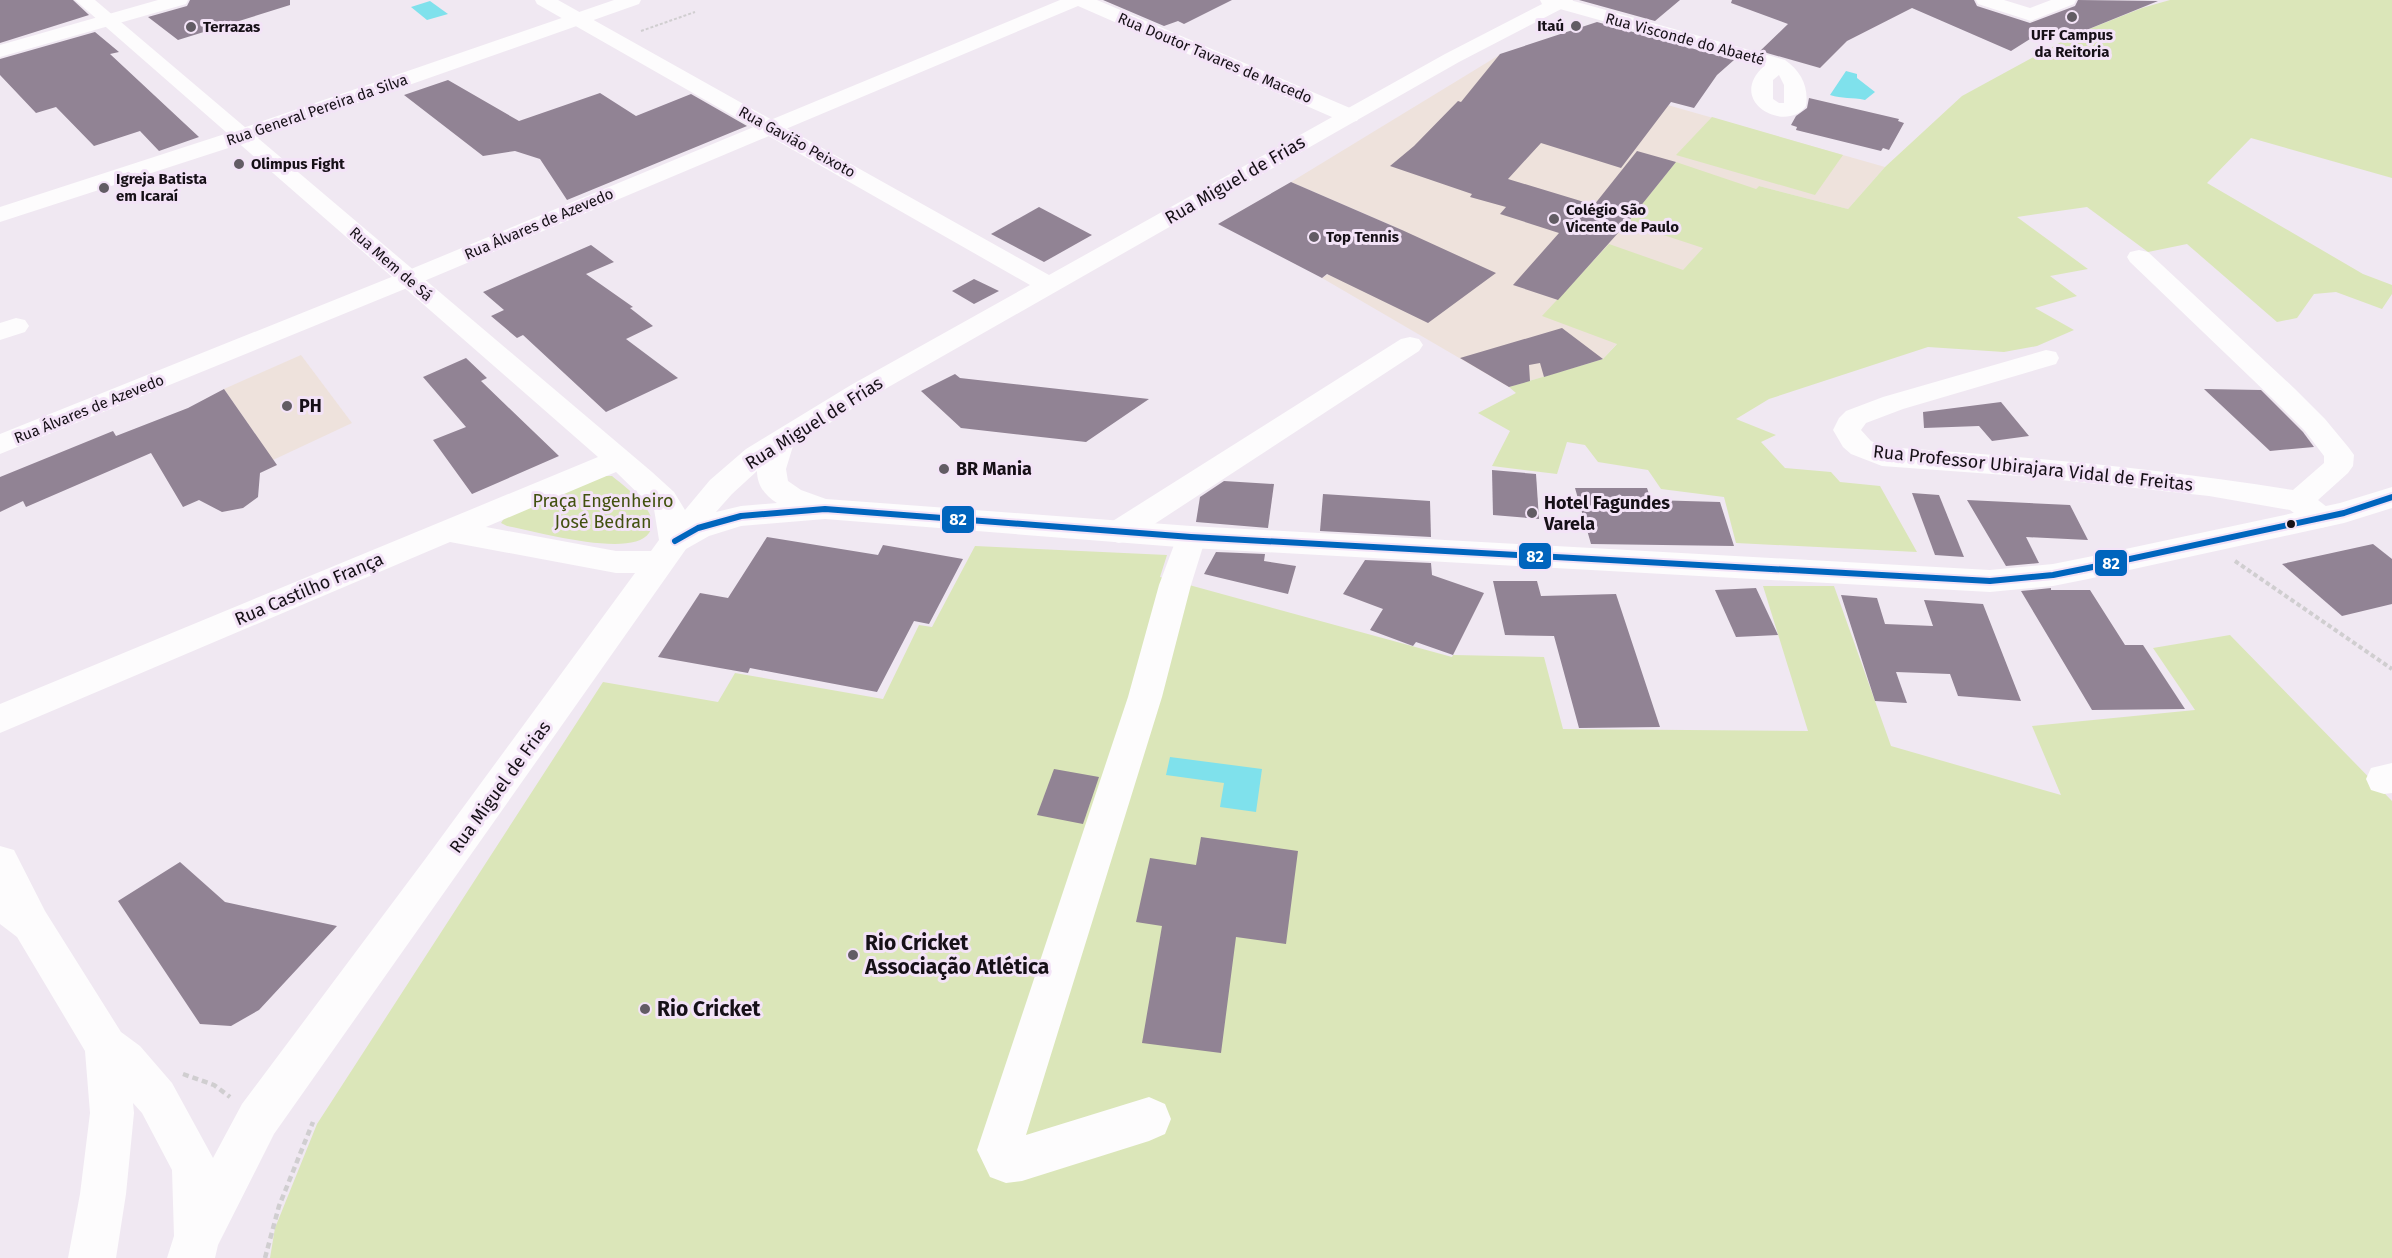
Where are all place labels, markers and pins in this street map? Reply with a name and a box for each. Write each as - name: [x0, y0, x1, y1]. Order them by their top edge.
- marker: UFF Campus da Reitoria: [2065, 10, 2079, 24]
- place label: Itaú: [1537, 17, 1564, 35]
- place label: Terrazas: [203, 18, 260, 36]
- marker: Itaú: [1569, 19, 1583, 33]
- marker: Terrazas: [184, 20, 198, 34]
- place label: UFF Campus da Reitoria: [2031, 26, 2113, 61]
- place label: Olimpus Fight: [251, 155, 345, 173]
- marker: Olimpus Fight: [232, 157, 246, 171]
- place label: Igreja Batista em Icaraí: [116, 170, 207, 205]
- marker: Igreja Batista em Icaraí: [97, 181, 111, 195]
- place label: Colégio São Vicente de Paulo: [1565, 201, 1679, 236]
- marker: Colégio São Vicente de Paulo: [1547, 212, 1561, 226]
- place label: Top Tennis: [1326, 228, 1399, 246]
- marker: Top Tennis: [1307, 230, 1321, 244]
- place label: PH: [299, 395, 322, 417]
- marker: PH: [280, 399, 294, 413]
- place label: BR Mania: [956, 458, 1032, 480]
- marker: BR Mania: [937, 462, 951, 476]
- place label: Hotel Fagundes Varela: [1543, 492, 1670, 535]
- marker: Hotel Fagundes Varela: [1525, 506, 1539, 520]
- unlabelled marker: [2285, 518, 2297, 530]
- place label: Rio Cricket Associação Atlética: [864, 930, 1049, 980]
- marker: Rio Cricket Associação Atlética: [846, 948, 860, 962]
- place label: Rio Cricket: [657, 996, 761, 1022]
- marker: Rio Cricket: [638, 1002, 652, 1016]

